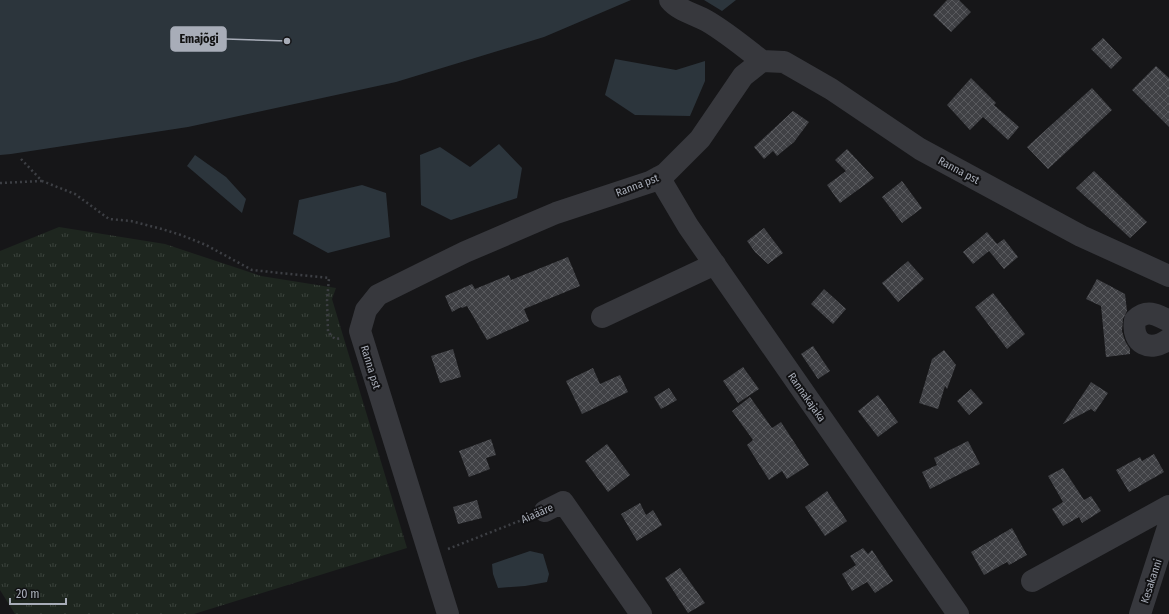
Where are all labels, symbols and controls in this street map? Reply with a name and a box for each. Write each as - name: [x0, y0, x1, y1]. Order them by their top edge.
- callout: Emajõgi: [171, 27, 226, 51]
- text: Emajõgi: [179, 32, 219, 46]
- street label: Ranna pst: [936, 154, 982, 187]
- street label: Ranna pst: [614, 171, 661, 200]
- street label: Ranna pst: [358, 344, 383, 391]
- street label: Rannakajaka: [785, 370, 828, 424]
- street label: Aiaääre: [519, 501, 555, 526]
- street label: Kesakanni: [1138, 557, 1165, 605]
- scale bar: [10, 580, 66, 606]
- text: 20 m: [16, 587, 40, 601]

